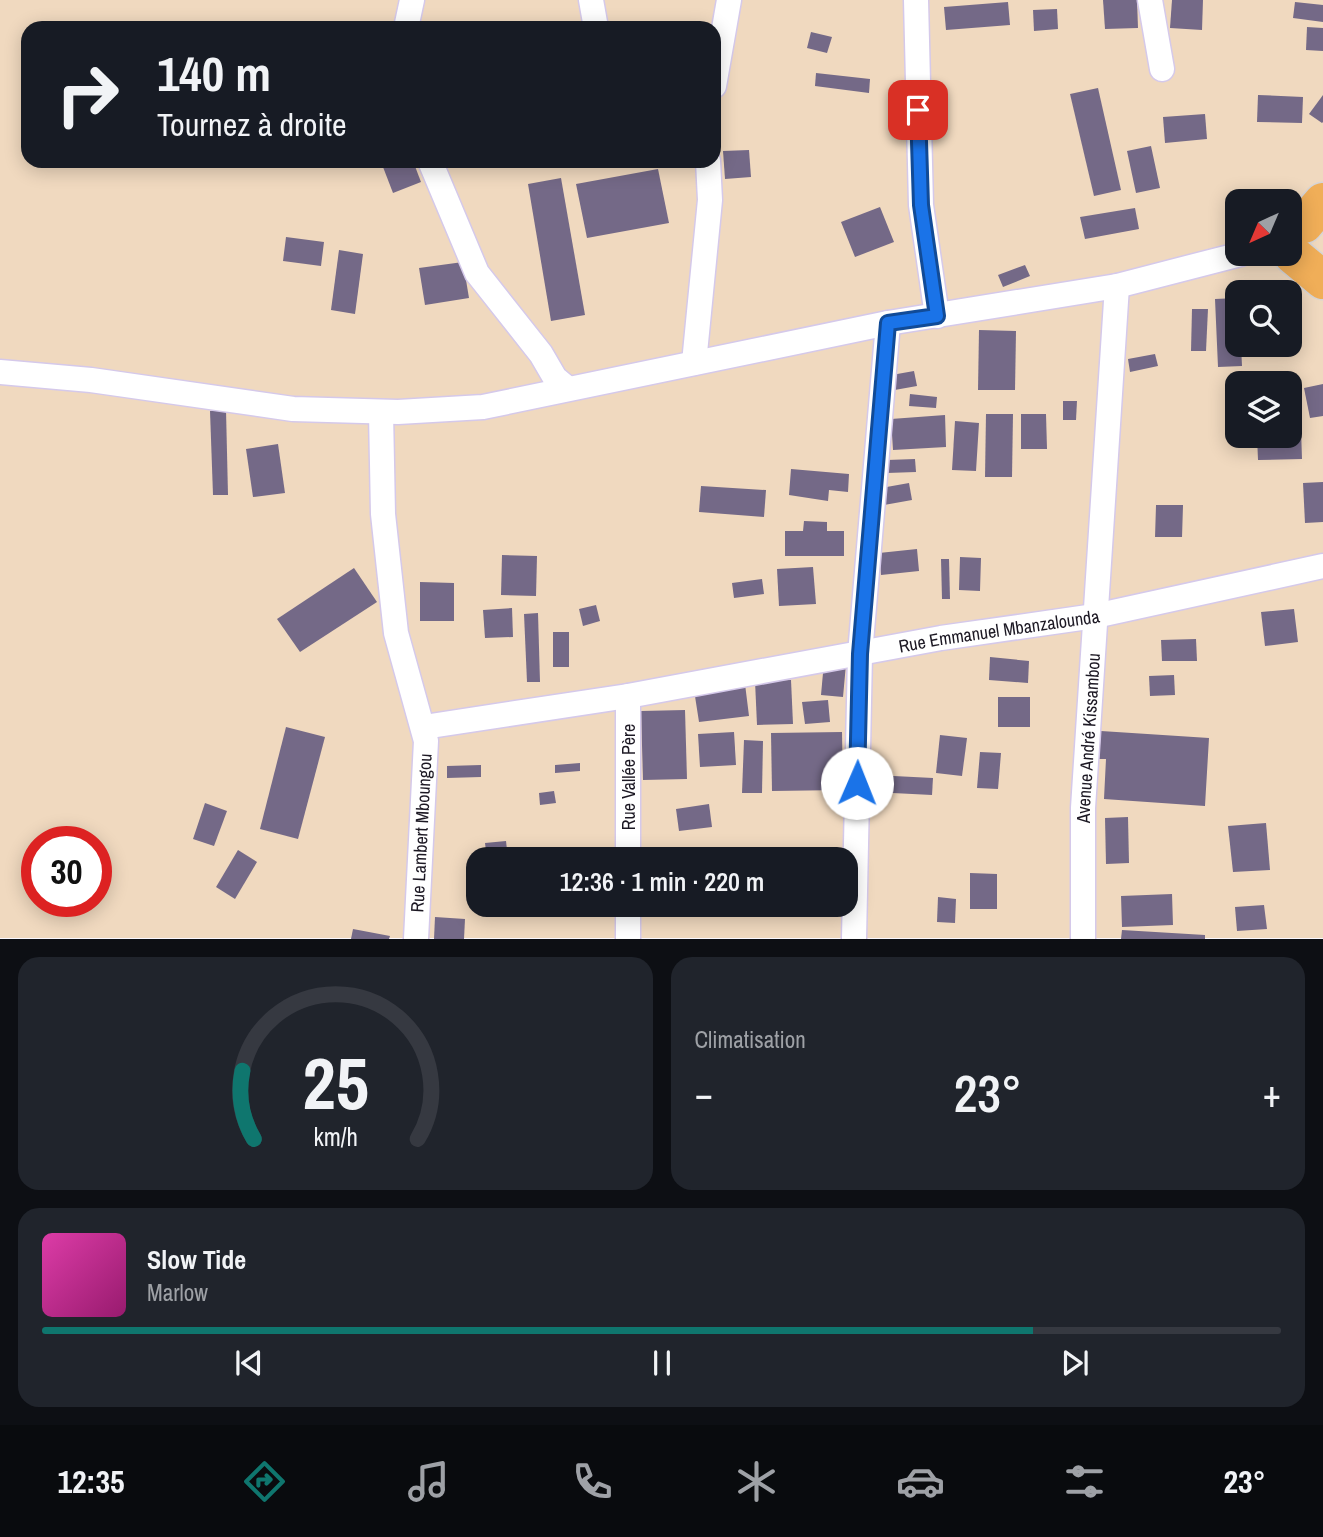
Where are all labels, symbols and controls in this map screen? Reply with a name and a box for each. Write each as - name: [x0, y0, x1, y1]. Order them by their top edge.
- text: 140 m: [157, 40, 271, 106]
- icon: right: [42, 49, 133, 140]
- pin: [888, 80, 948, 140]
- icon: arrive: [899, 91, 937, 129]
- text: Tournez à droite: [157, 103, 347, 146]
- north arrow: [1225, 189, 1302, 266]
- map controls: [1225, 189, 1302, 448]
- button: search: [1225, 280, 1302, 357]
- button: layers: [1225, 371, 1302, 448]
- street label: Rue Emmanuel Mbanzalounda: [896, 603, 1102, 658]
- street label: Avenue André Kissambou: [1071, 652, 1106, 824]
- street label: Rue Vallée Père: [616, 724, 641, 830]
- position arrow: [820, 746, 894, 820]
- street label: Rue Lambert Mboungou: [404, 753, 438, 913]
- speed limit sign: 30: [21, 826, 112, 917]
- text: 12:36 · 1 min · 220 m: [560, 864, 764, 899]
- text: Climatisation: [695, 1024, 806, 1055]
- text: 25: [302, 1035, 368, 1133]
- text: 23°: [954, 1058, 1022, 1128]
- text: −: [695, 1068, 713, 1119]
- text: +: [1263, 1068, 1281, 1119]
- text: km/h: [313, 1120, 357, 1154]
- text: Slow Tide: [147, 1242, 246, 1277]
- text: Marlow: [147, 1277, 208, 1308]
- icon: previous: [230, 1344, 268, 1382]
- icon: pause: [643, 1344, 681, 1382]
- icon: next: [1056, 1344, 1094, 1382]
- icon: directions: [240, 1457, 289, 1506]
- icon: music: [404, 1457, 453, 1506]
- icon: phone: [568, 1457, 617, 1506]
- icon: climate: [732, 1457, 781, 1506]
- icon: car: [896, 1457, 945, 1506]
- icon: filters: [1060, 1457, 1109, 1506]
- text: 12:35: [57, 1460, 125, 1503]
- text: 23°: [1223, 1460, 1265, 1503]

